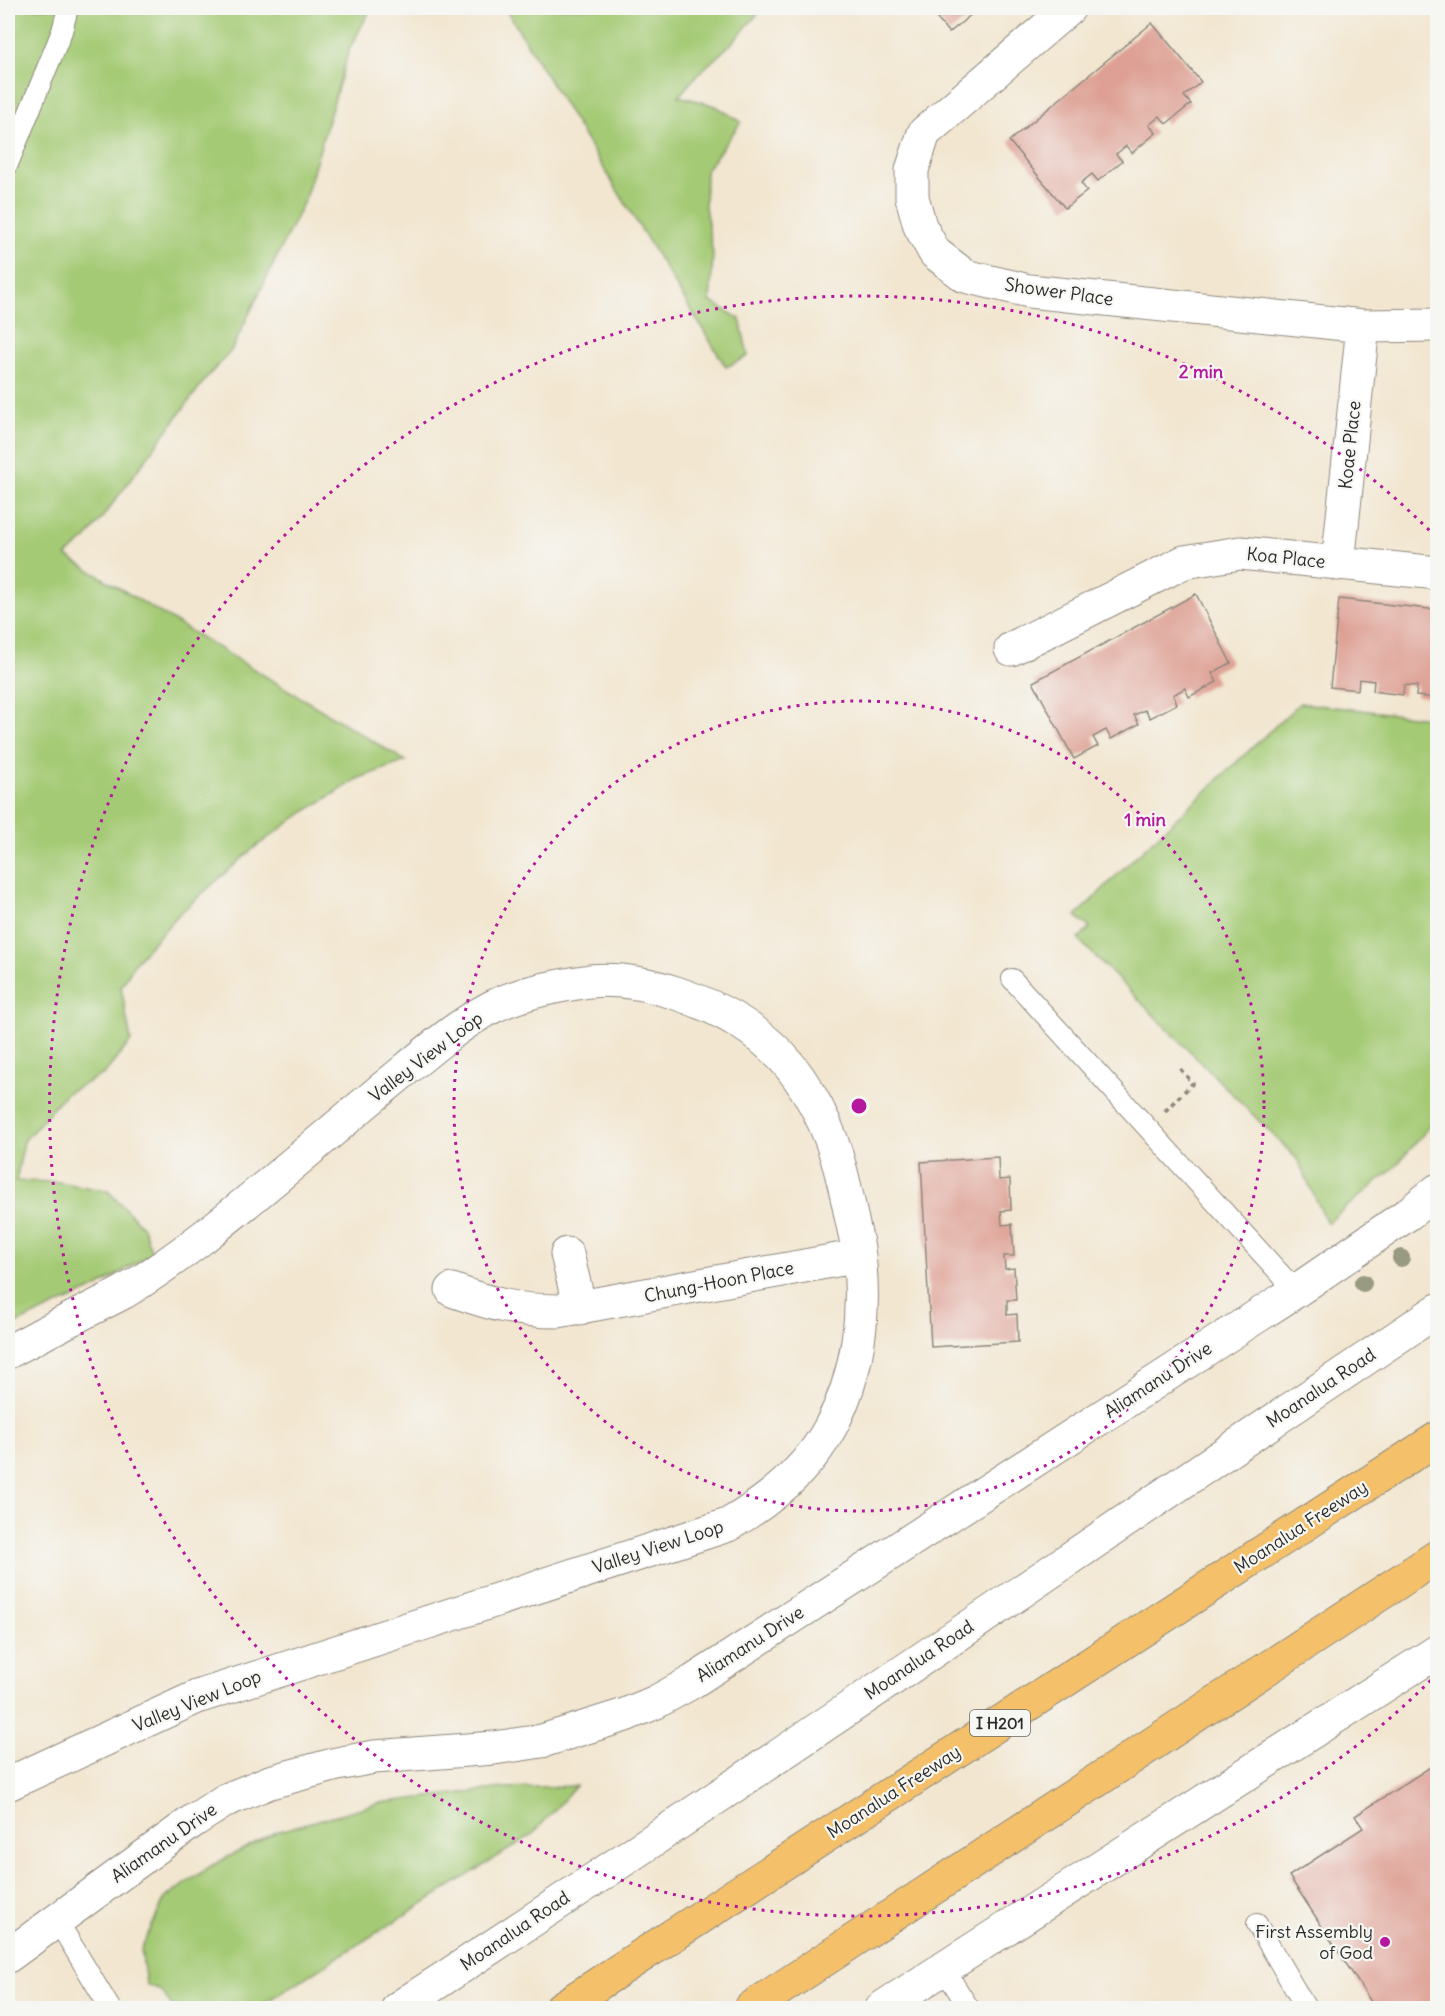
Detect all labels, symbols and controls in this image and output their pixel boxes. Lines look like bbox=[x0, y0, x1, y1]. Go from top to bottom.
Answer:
street label: Shower Place bbox=[1003, 272, 1115, 311]
text: 2 min bbox=[1179, 360, 1224, 383]
street label: Koae Place bbox=[1333, 400, 1366, 490]
street label: Koa Place bbox=[1245, 542, 1327, 573]
text: 1 min bbox=[1124, 808, 1166, 831]
street label: Valley View Loop bbox=[364, 1006, 487, 1107]
centre of rings bbox=[849, 1096, 869, 1116]
street label: Chung-Hoon Place bbox=[642, 1256, 796, 1307]
street label: Aliamanu Drive bbox=[1100, 1336, 1216, 1423]
street label: Moanalua Road bbox=[1262, 1342, 1380, 1433]
street label: Moanalua Freeway bbox=[1230, 1475, 1372, 1578]
street label: Valley View Loop bbox=[589, 1514, 726, 1579]
street label: Aliamanu Drive bbox=[692, 1600, 808, 1687]
street label: Moanalua Road bbox=[860, 1614, 978, 1705]
street label: Valley View Loop bbox=[129, 1664, 264, 1737]
road number: I H201 bbox=[970, 1710, 1030, 1736]
street label: Moanalua Freeway bbox=[823, 1740, 965, 1843]
street label: Aliamanu Drive bbox=[106, 1798, 221, 1887]
street label: Moanalua Road bbox=[456, 1885, 574, 1976]
place label: First Assembly of God bbox=[1255, 1920, 1373, 1964]
marker: First Assembly of God bbox=[1378, 1935, 1392, 1949]

